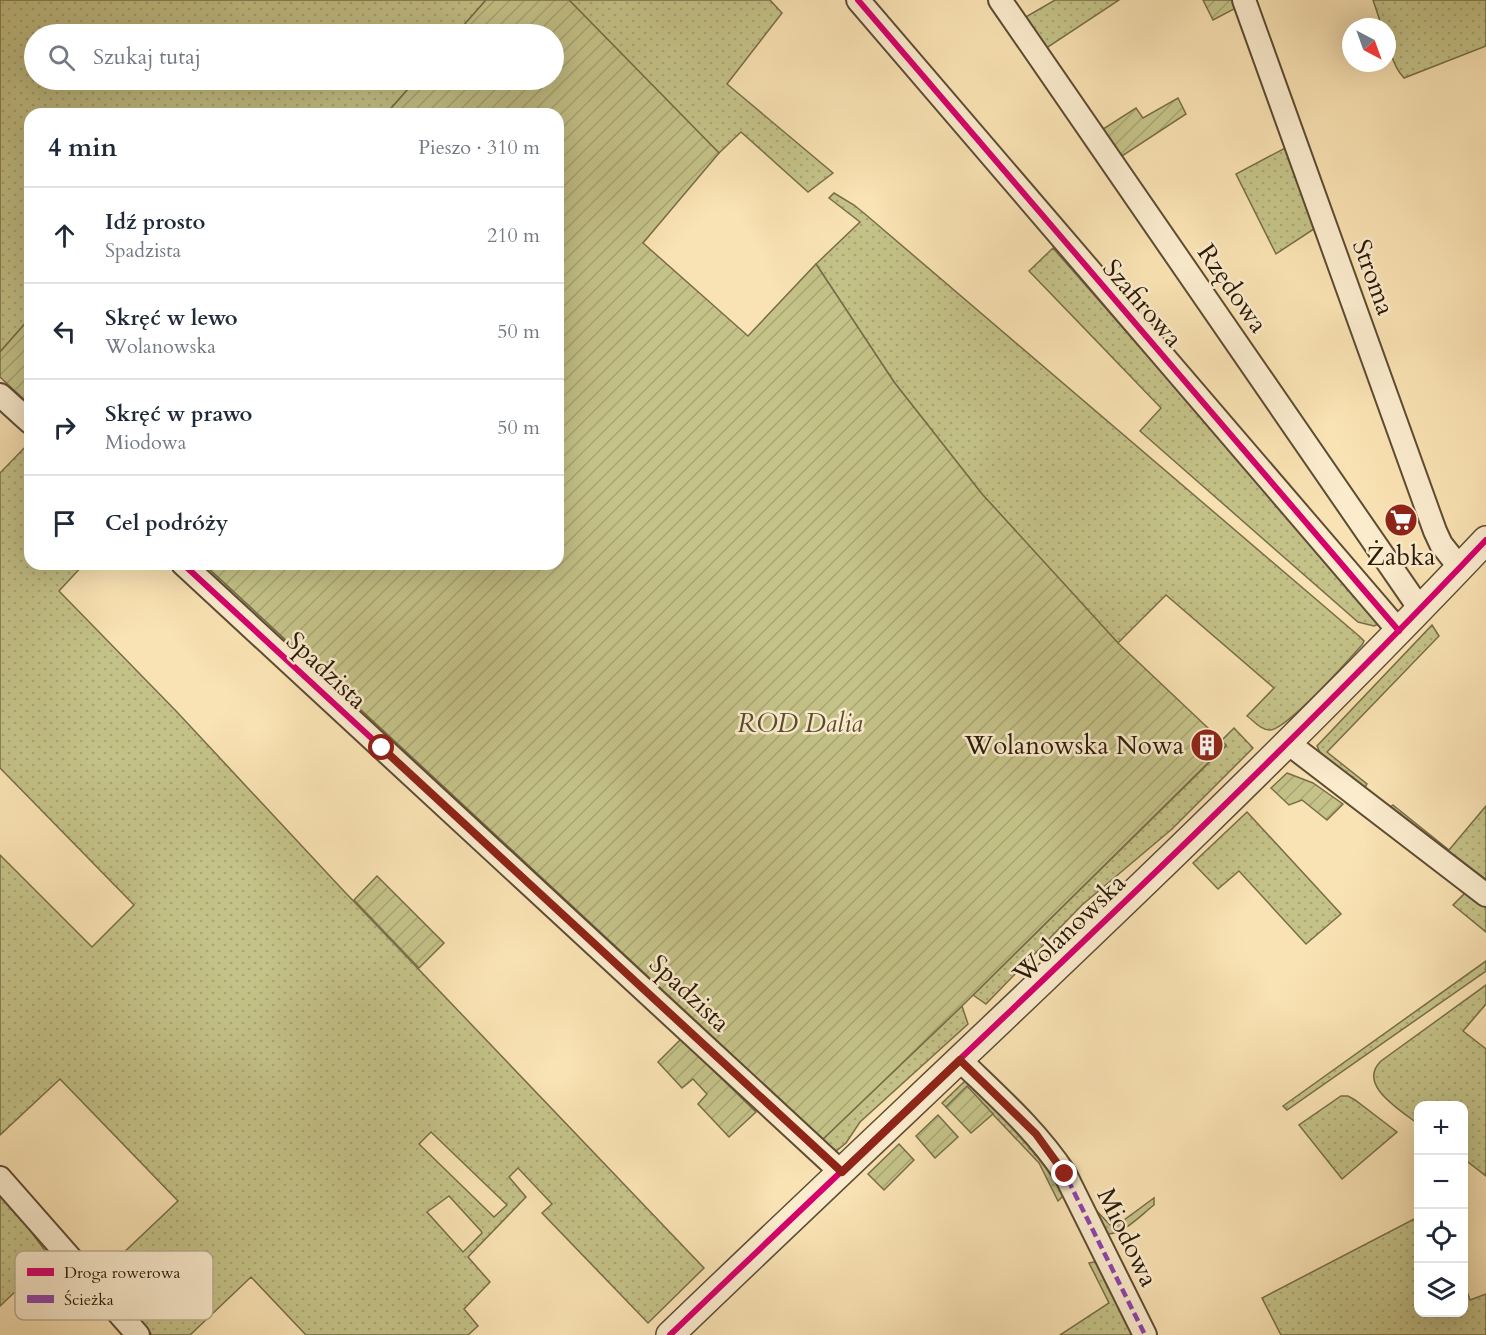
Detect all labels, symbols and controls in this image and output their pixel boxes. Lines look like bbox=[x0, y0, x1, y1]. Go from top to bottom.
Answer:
north arrow bbox=[1342, 18, 1396, 72]
search box bbox=[24, 24, 564, 90]
icon: search bbox=[45, 41, 78, 74]
text: Szukaj tutaj bbox=[93, 42, 201, 72]
text: 4 min bbox=[48, 130, 117, 165]
text: Pieszo · 310 m bbox=[418, 134, 540, 161]
text: Idź prosto bbox=[105, 207, 205, 237]
icon: ahead bbox=[48, 219, 81, 252]
text: 210 m bbox=[487, 222, 540, 249]
street label: Stroma bbox=[1344, 235, 1403, 320]
text: Spadzista bbox=[105, 237, 181, 264]
street label: Rzędowa bbox=[1189, 237, 1276, 340]
street label: Szafirowa bbox=[1095, 252, 1191, 355]
text: Skręć w lewo bbox=[105, 303, 238, 333]
icon: left bbox=[48, 315, 81, 348]
text: 50 m bbox=[497, 318, 540, 345]
text: Wolanowska bbox=[105, 333, 216, 360]
text: Skręć w prawo bbox=[105, 399, 252, 429]
icon: right bbox=[48, 411, 81, 444]
text: 50 m bbox=[497, 414, 540, 441]
text: Miodowa bbox=[105, 429, 186, 456]
supermarket icon: Żabka bbox=[1383, 502, 1419, 538]
icon: arrive bbox=[48, 507, 81, 540]
text: Cel podróży bbox=[105, 508, 228, 538]
place label: Żabka bbox=[1367, 539, 1435, 574]
street label: Spadzista bbox=[279, 624, 375, 717]
park label: ROD Dalia bbox=[737, 706, 863, 741]
building icon: Wolanowska Nowa bbox=[1189, 727, 1225, 763]
place label: Wolanowska Nowa bbox=[964, 728, 1184, 763]
route start bbox=[368, 734, 394, 760]
street label: Wolanowska bbox=[1005, 866, 1133, 992]
street label: Spadzista bbox=[642, 947, 738, 1040]
map controls bbox=[1414, 1101, 1468, 1317]
button: + bbox=[1414, 1101, 1468, 1155]
button: − bbox=[1414, 1155, 1468, 1209]
route end bbox=[1051, 1160, 1077, 1186]
street label: Miodowa bbox=[1089, 1182, 1166, 1292]
button: locate bbox=[1414, 1209, 1468, 1263]
legend bbox=[15, 1251, 213, 1320]
text: Droga rowerowa bbox=[64, 1262, 181, 1284]
button: layers bbox=[1414, 1263, 1468, 1317]
text: Ścieżka bbox=[64, 1289, 114, 1311]

